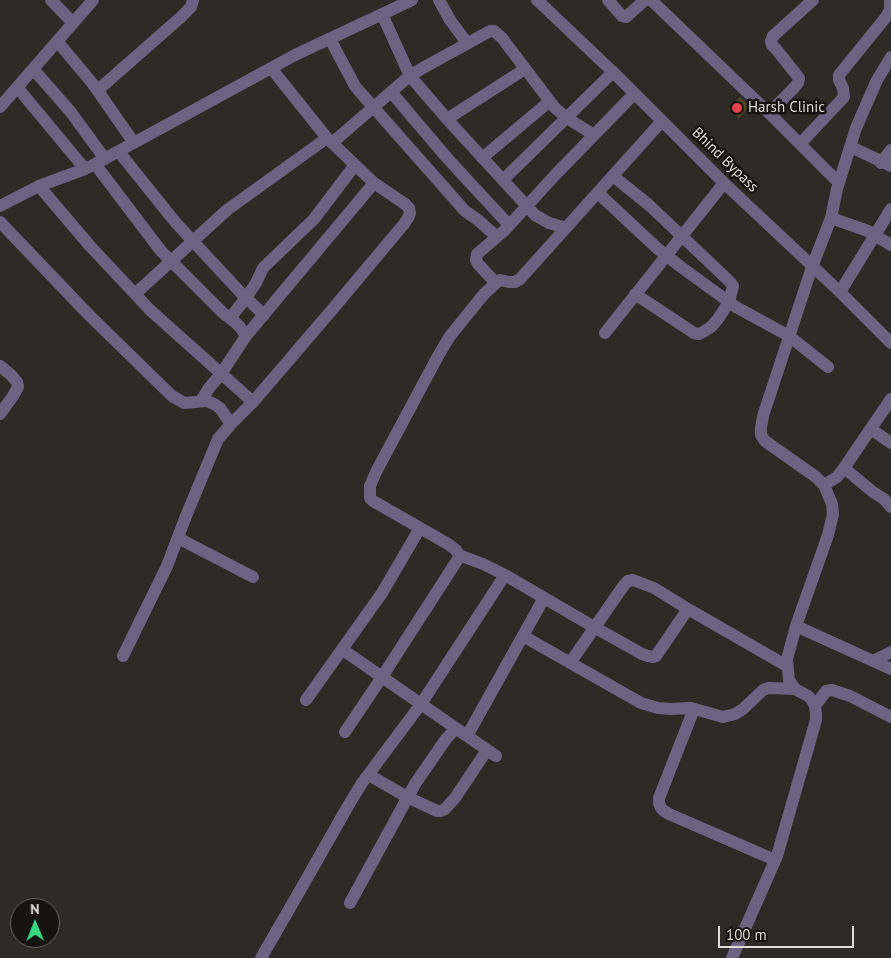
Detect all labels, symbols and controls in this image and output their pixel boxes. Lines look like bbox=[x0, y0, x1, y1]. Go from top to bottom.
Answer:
place label: Harsh Clinic bbox=[748, 99, 825, 117]
marker: Harsh Clinic bbox=[730, 101, 744, 115]
street label: Bhind Bypass bbox=[688, 124, 762, 196]
north arrow bbox=[10, 898, 60, 948]
text: N bbox=[30, 900, 40, 918]
scale bar bbox=[721, 916, 857, 948]
text: 100 m bbox=[726, 925, 767, 944]

